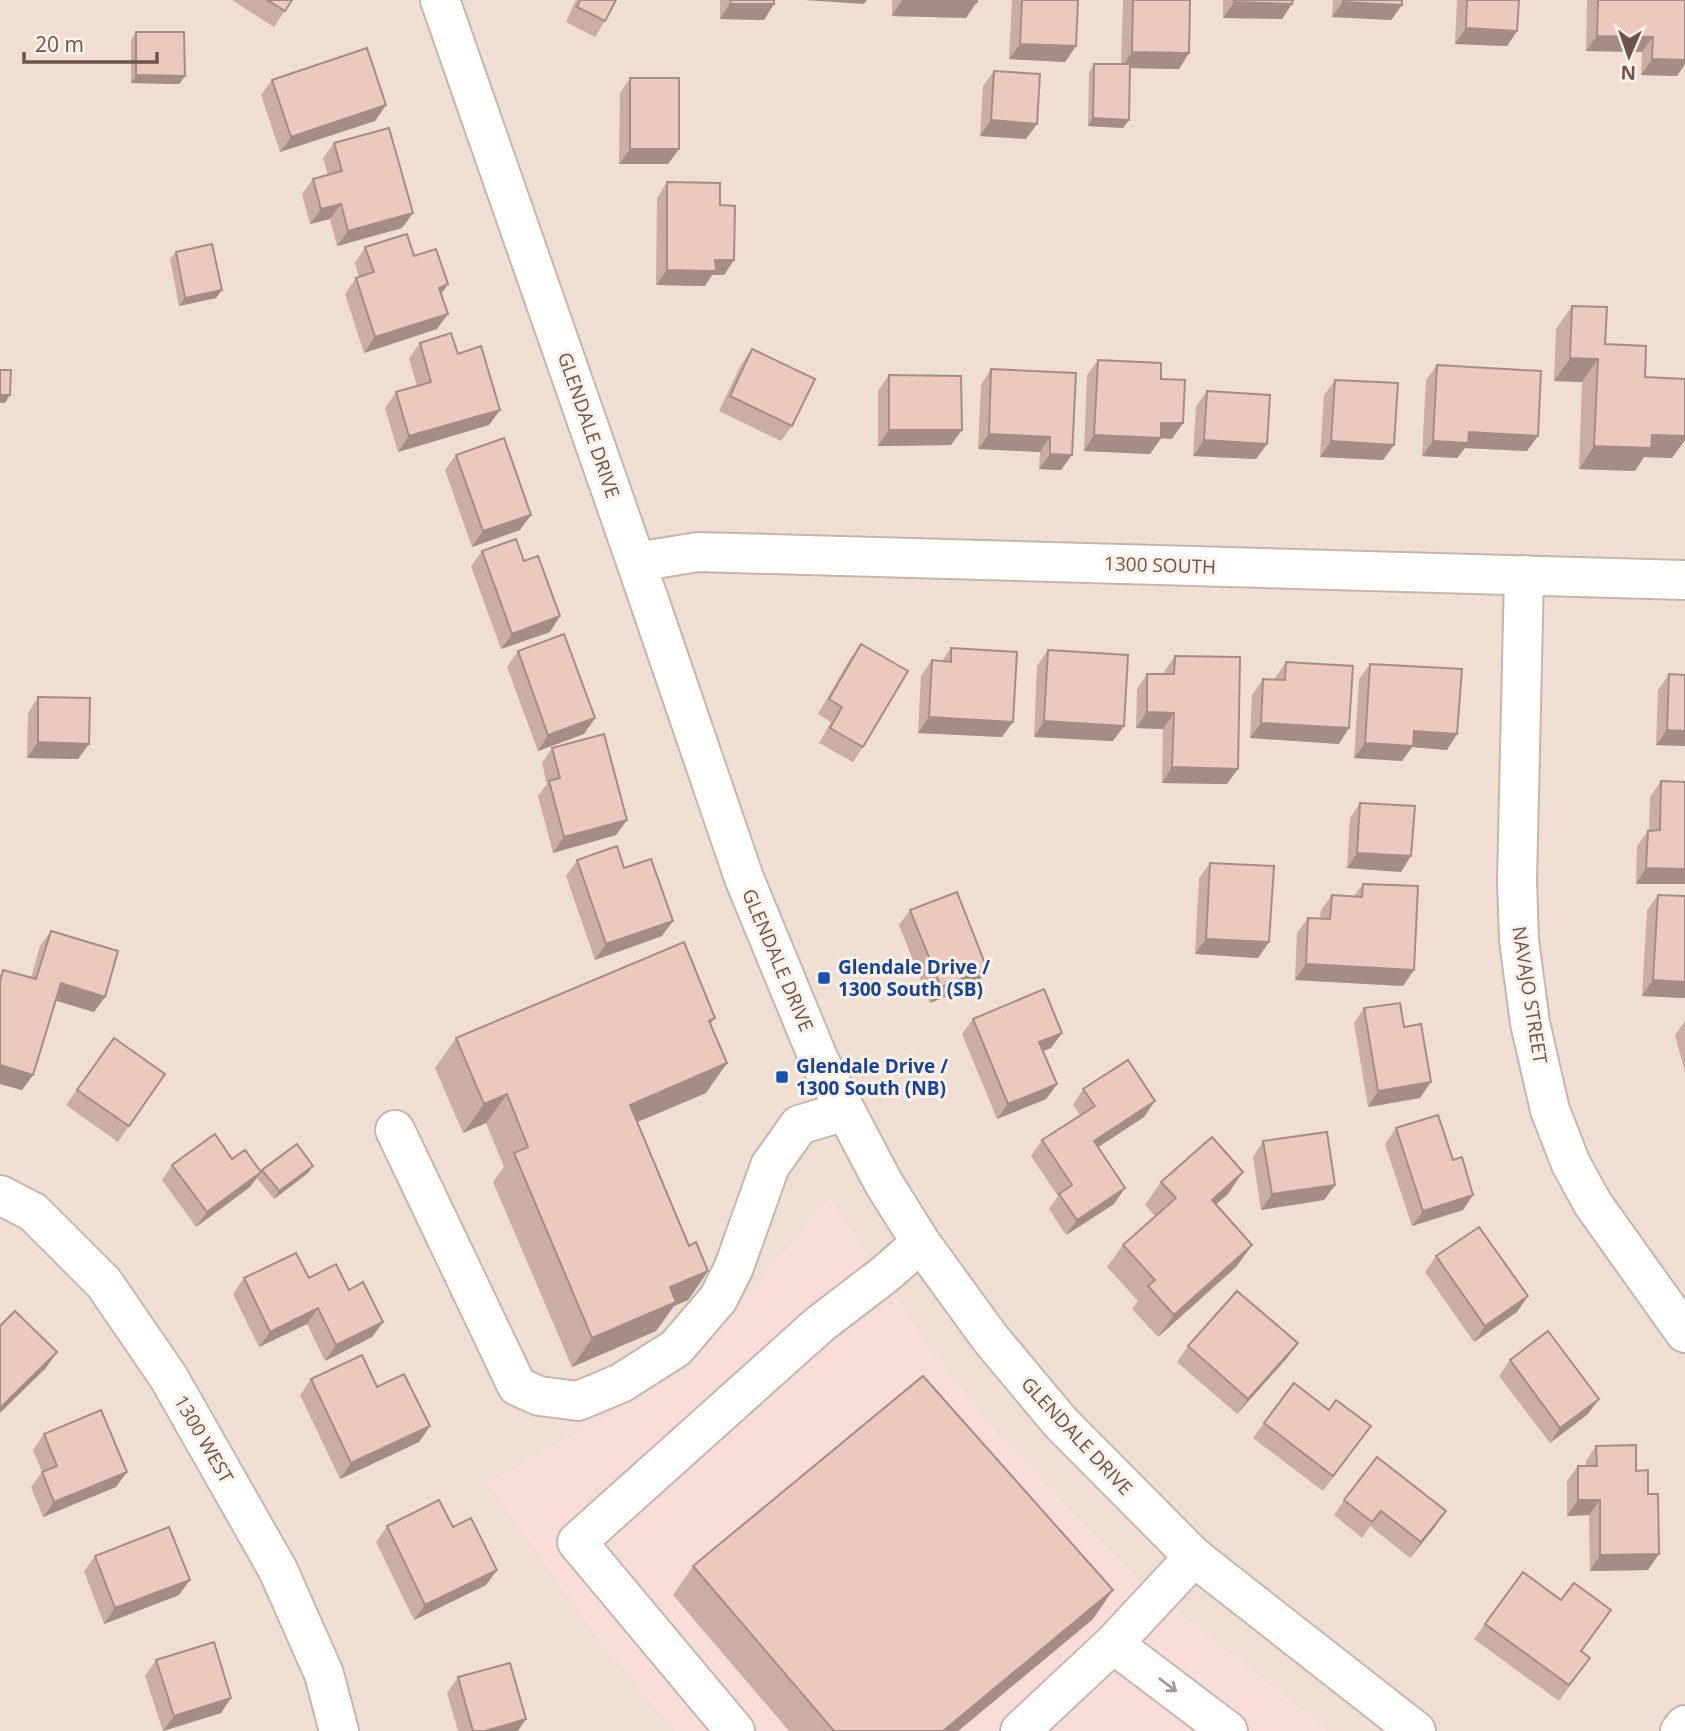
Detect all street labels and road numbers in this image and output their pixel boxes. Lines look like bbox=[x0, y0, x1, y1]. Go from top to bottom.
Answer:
street label: GLENDALE DRIVE bbox=[552, 349, 626, 501]
street label: 1300 SOUTH bbox=[1104, 550, 1216, 580]
street label: GLENDALE DRIVE bbox=[736, 885, 820, 1035]
street label: NAVAJO STREET bbox=[1506, 924, 1554, 1066]
street label: GLENDALE DRIVE bbox=[1015, 1371, 1139, 1501]
street label: 1300 WEST bbox=[168, 1390, 240, 1488]

